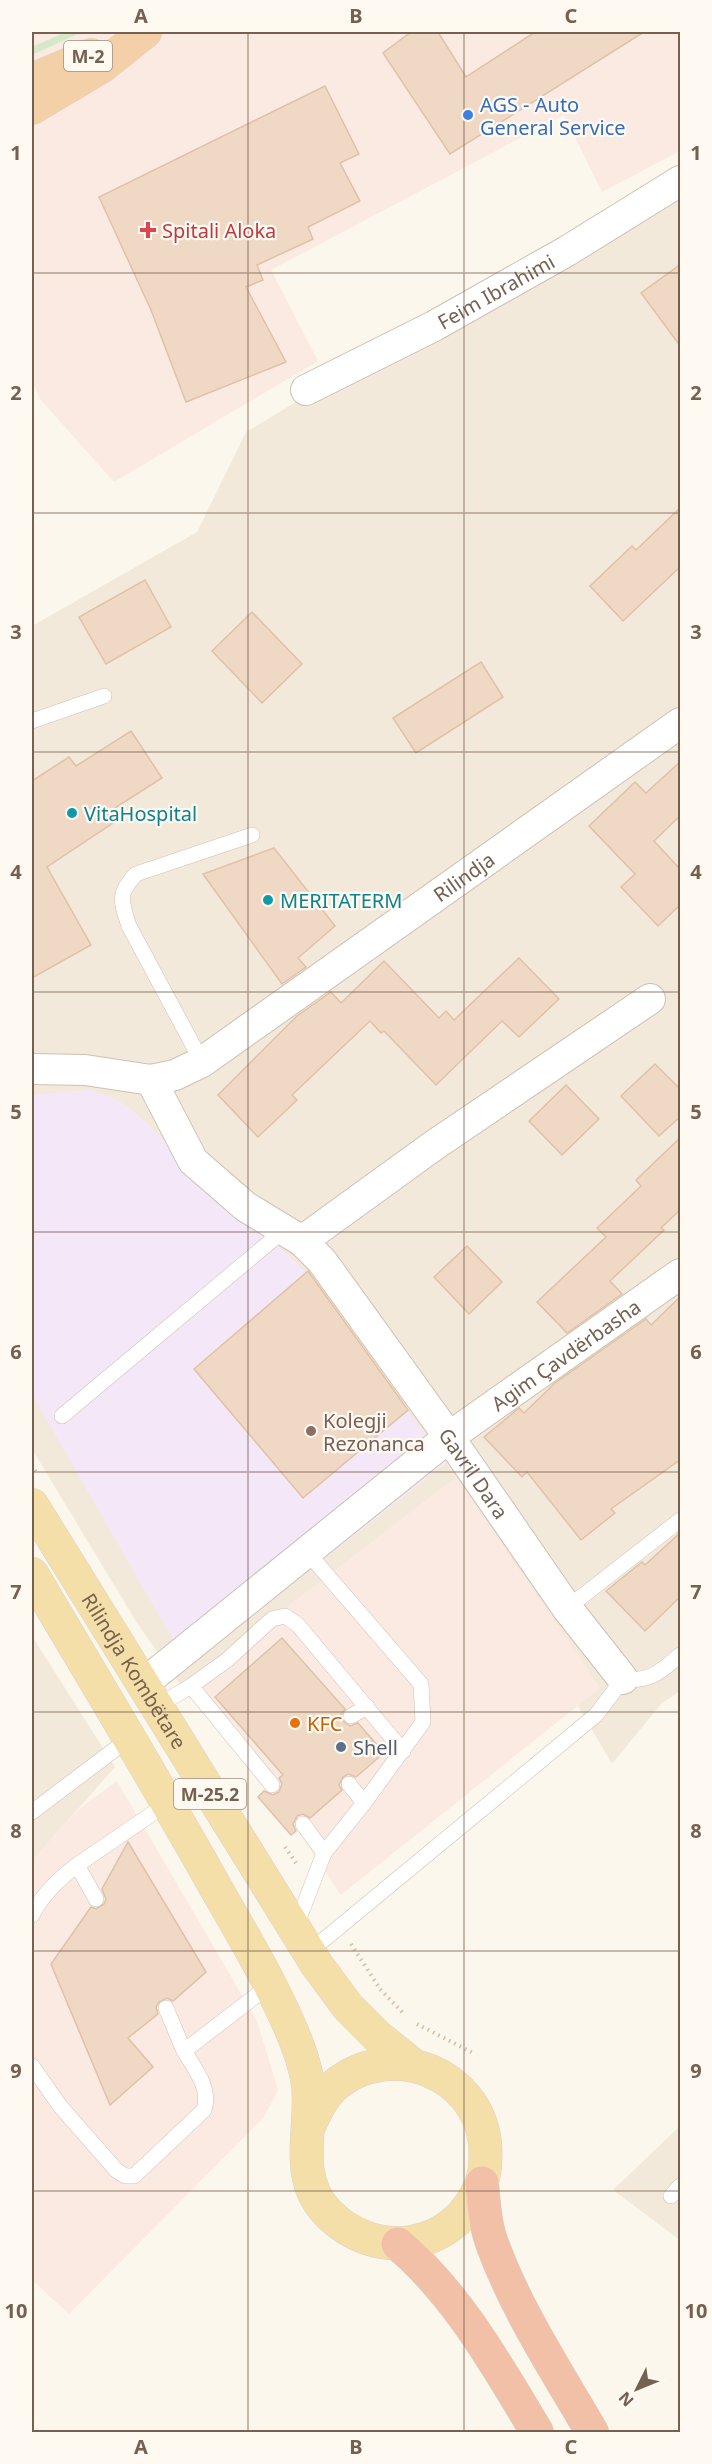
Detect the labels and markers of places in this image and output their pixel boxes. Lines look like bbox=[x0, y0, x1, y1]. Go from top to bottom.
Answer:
place label: AGS - Auto General Service bbox=[480, 91, 626, 141]
marker: AGS - Auto General Service bbox=[461, 108, 475, 122]
place label: Spitali Aloka bbox=[162, 217, 276, 244]
marker: Spitali Aloka bbox=[139, 221, 157, 239]
place label: VitaHospital bbox=[84, 800, 197, 827]
marker: VitaHospital bbox=[65, 806, 79, 820]
place label: MERITATERM bbox=[280, 887, 402, 914]
marker: MERITATERM bbox=[261, 893, 275, 907]
place label: Kolegji Rezonanca bbox=[323, 1407, 425, 1457]
marker: Kolegji Rezonanca bbox=[304, 1424, 318, 1438]
place label: KFC bbox=[307, 1710, 343, 1737]
marker: KFC bbox=[288, 1716, 302, 1730]
place label: Shell bbox=[353, 1734, 398, 1761]
marker: Shell bbox=[334, 1740, 348, 1754]

